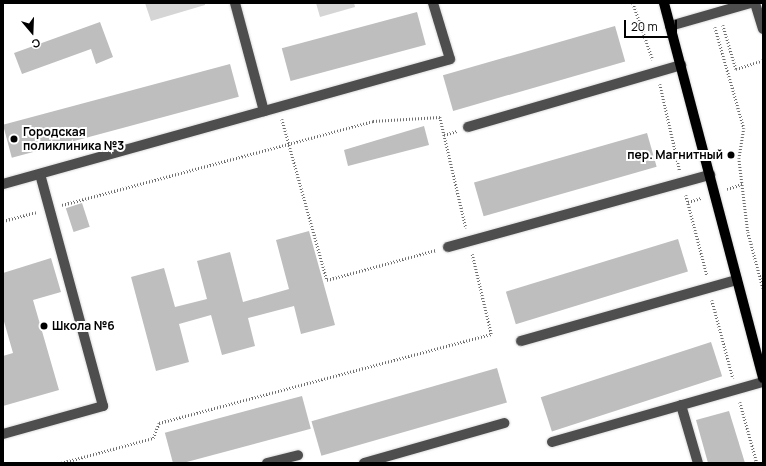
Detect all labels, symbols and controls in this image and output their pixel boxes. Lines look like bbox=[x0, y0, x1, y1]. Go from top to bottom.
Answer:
north arrow bbox=[12, 12, 52, 52]
scale bar bbox=[626, 12, 679, 38]
text: 20 m bbox=[631, 18, 658, 35]
text: С bbox=[30, 35, 42, 52]
place label: Городская поликлиника №3 bbox=[23, 125, 124, 153]
marker: Городская поликлиника №3 bbox=[8, 133, 20, 145]
place label: пер. Магнитный bbox=[627, 148, 723, 162]
marker: пер. Магнитный bbox=[726, 150, 736, 160]
place label: Школа №6 bbox=[52, 319, 115, 333]
marker: Школа №6 bbox=[39, 321, 49, 331]

